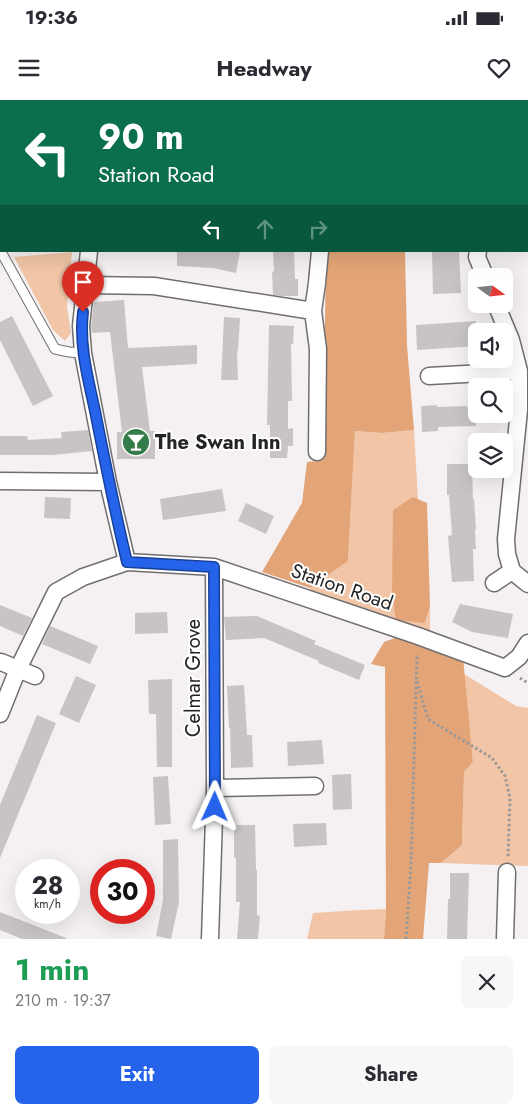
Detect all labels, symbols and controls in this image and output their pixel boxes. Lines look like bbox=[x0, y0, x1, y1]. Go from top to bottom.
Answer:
text: 19:36 bbox=[25, 4, 78, 31]
text: Headway bbox=[216, 52, 312, 84]
icon: menu bbox=[15, 54, 43, 82]
icon: heart bbox=[485, 54, 513, 82]
text: 90 m bbox=[98, 112, 184, 162]
icon: left bbox=[15, 120, 80, 185]
text: Station Road bbox=[98, 158, 215, 190]
icon: left bbox=[198, 215, 226, 243]
icon: ahead bbox=[251, 215, 279, 243]
icon: right bbox=[304, 215, 332, 243]
pin bbox=[62, 261, 104, 312]
icon: arrive bbox=[69, 268, 97, 296]
north arrow bbox=[468, 268, 512, 312]
map controls bbox=[468, 268, 513, 478]
button: sound bbox=[468, 323, 513, 368]
button: search bbox=[468, 378, 513, 423]
bar icon: The Swan Inn bbox=[121, 427, 151, 457]
place label: The Swan Inn bbox=[155, 428, 280, 457]
button: layers bbox=[468, 433, 513, 478]
street label: Station Road bbox=[287, 556, 397, 618]
street label: Celmar Grove bbox=[179, 619, 208, 737]
position arrow bbox=[188, 780, 240, 832]
speed limit sign: 30 bbox=[90, 859, 155, 924]
text: 28 bbox=[31, 867, 64, 903]
text: km/h bbox=[34, 895, 61, 913]
text: 1 min bbox=[15, 948, 89, 991]
button: close bbox=[461, 956, 513, 1008]
text: 210 m · 19:37 bbox=[15, 989, 111, 1012]
button: Exit bbox=[15, 1046, 259, 1104]
button: Share bbox=[269, 1046, 513, 1104]

